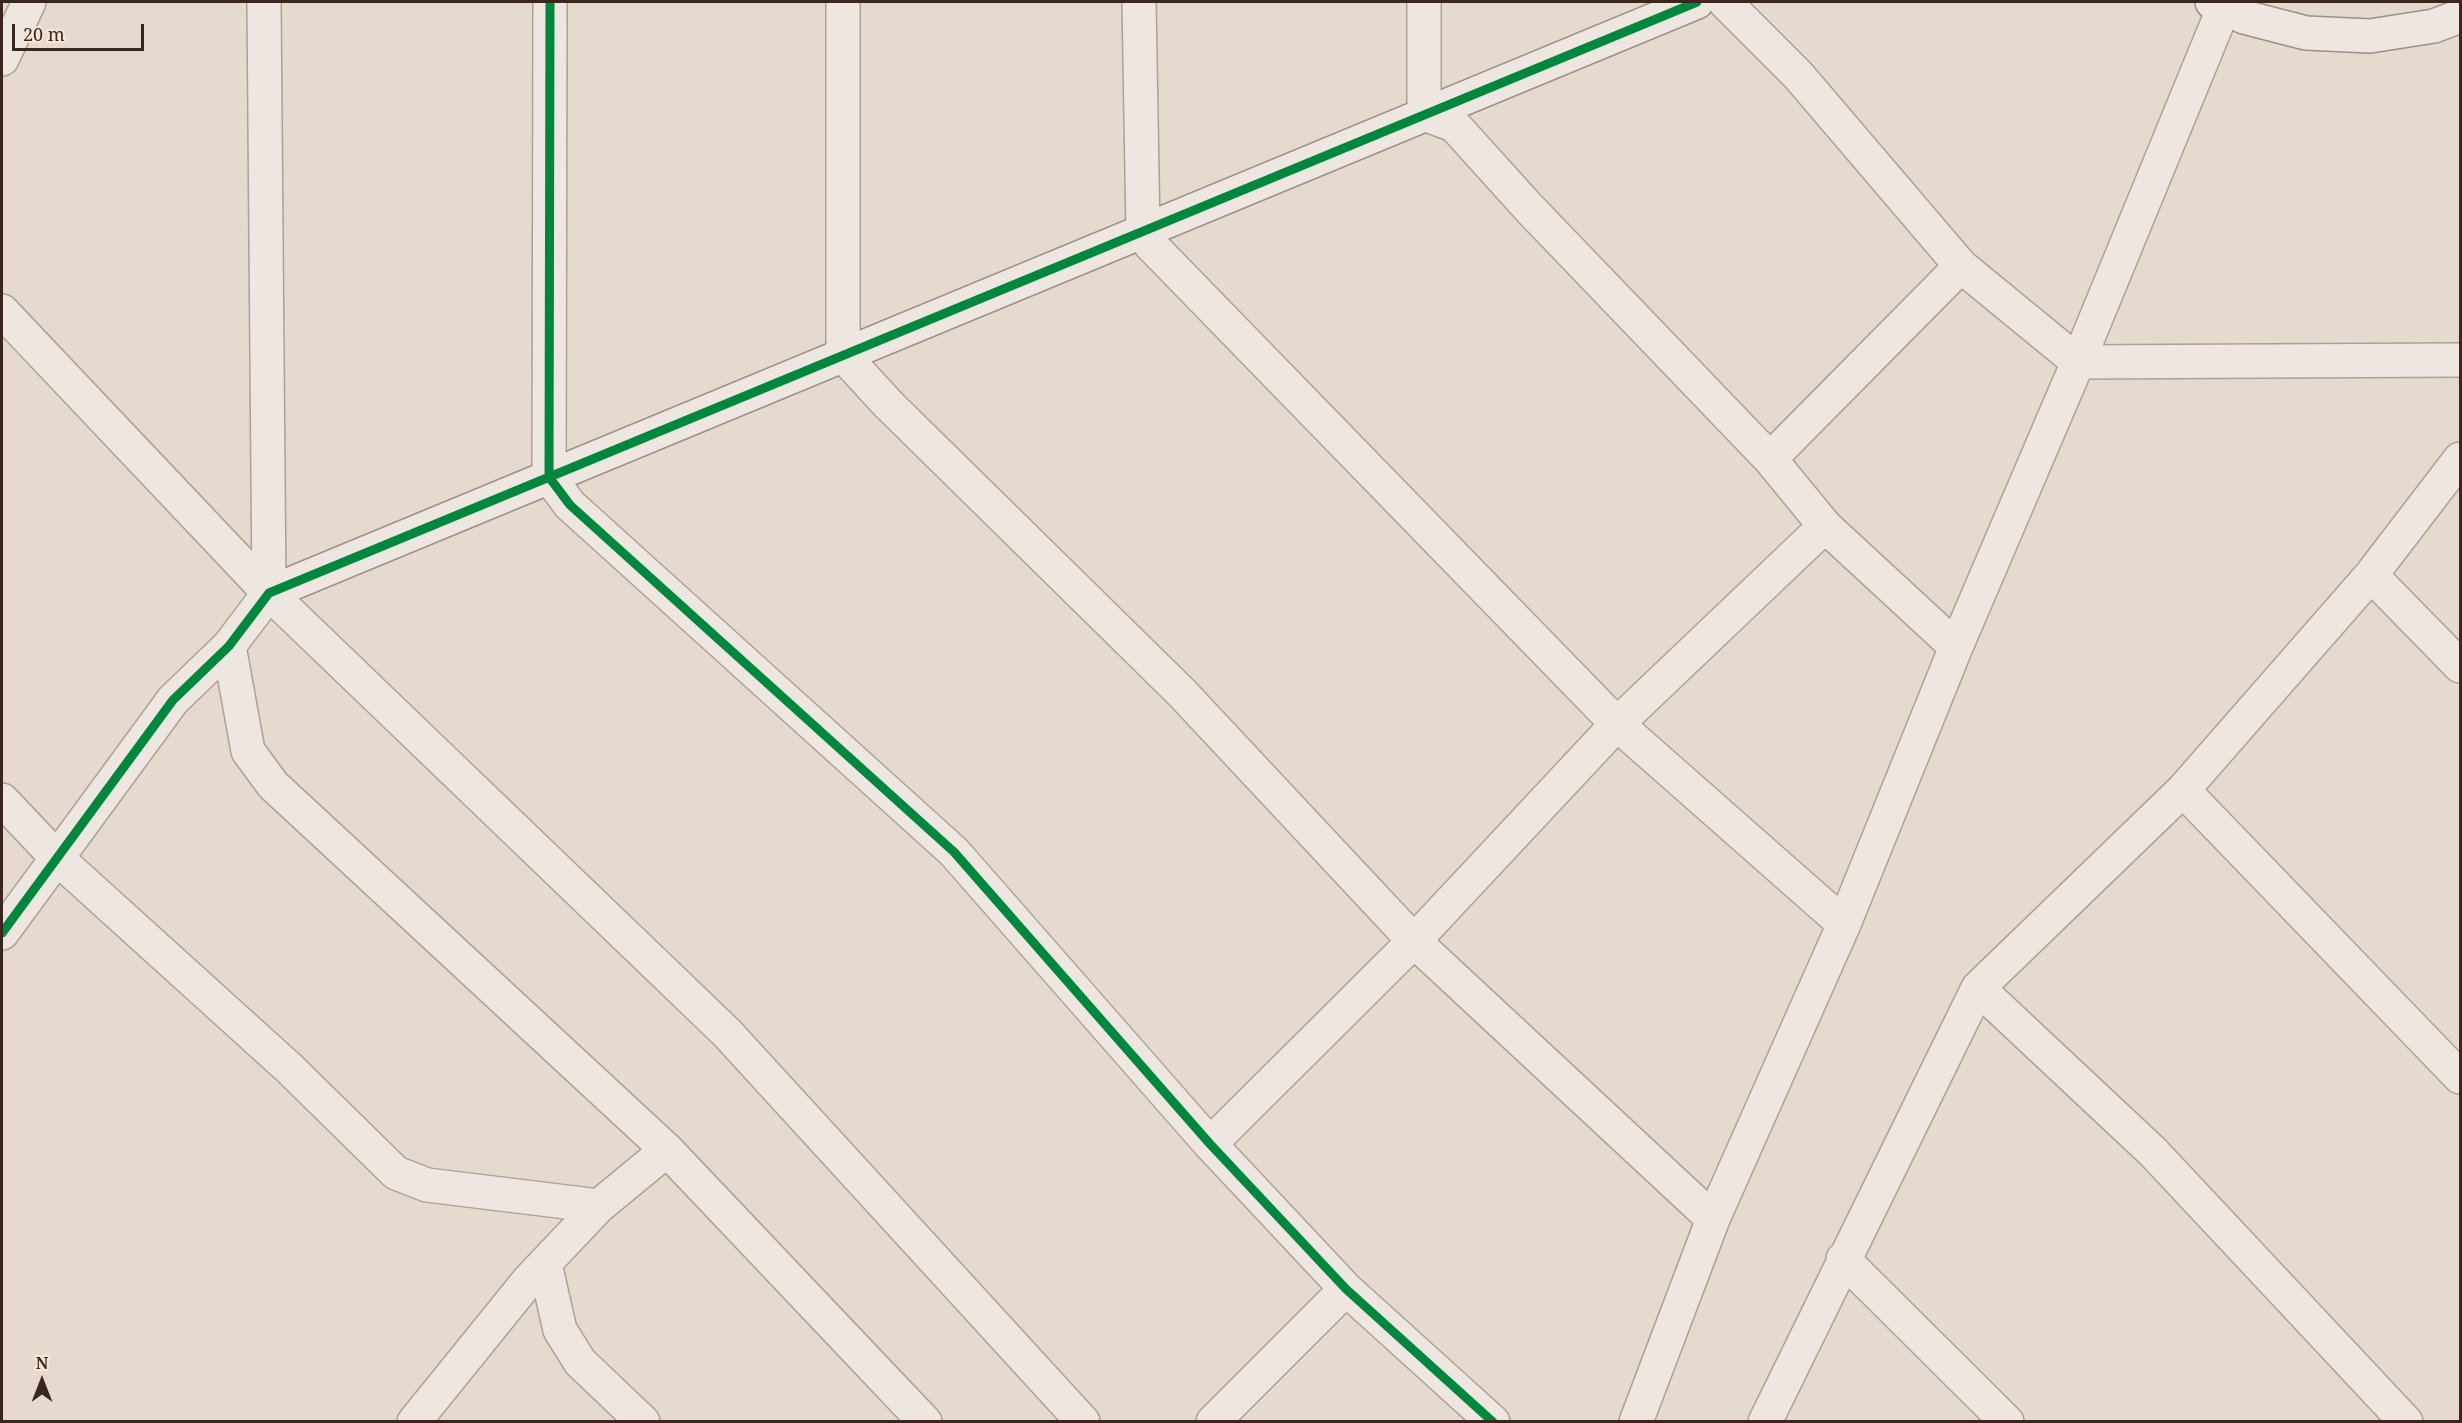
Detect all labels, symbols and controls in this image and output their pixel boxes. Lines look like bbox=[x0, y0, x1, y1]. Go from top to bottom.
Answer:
scale bar bbox=[15, 12, 147, 50]
text: 20 m bbox=[23, 22, 65, 46]
north arrow bbox=[12, 1351, 72, 1411]
text: N bbox=[36, 1352, 48, 1374]

